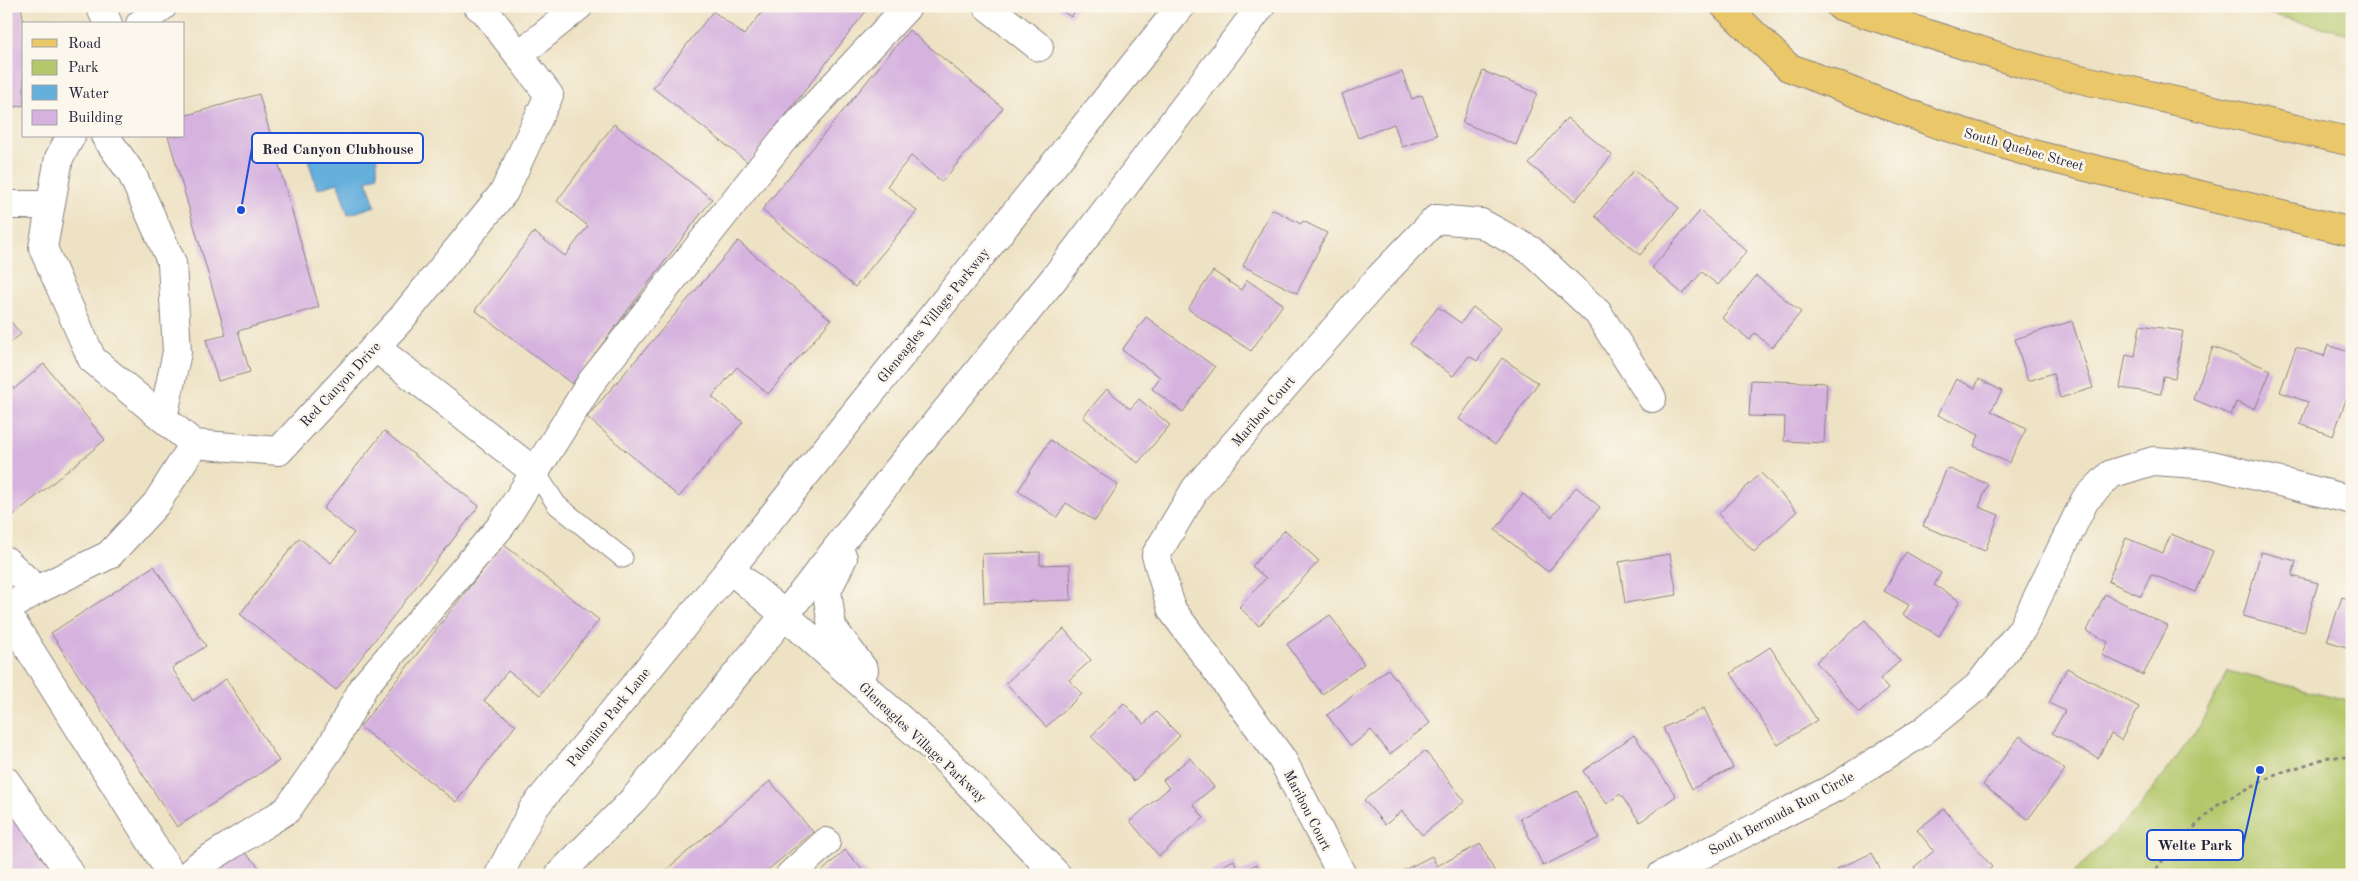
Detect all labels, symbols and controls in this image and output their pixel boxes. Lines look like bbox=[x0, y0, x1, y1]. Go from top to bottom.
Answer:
legend bbox=[22, 22, 185, 138]
text: Road bbox=[68, 37, 102, 52]
text: Park bbox=[68, 61, 99, 76]
text: Water bbox=[68, 87, 109, 102]
text: Building bbox=[68, 111, 123, 126]
street label: South Quebec Street bbox=[1962, 126, 2085, 174]
callout: Red Canyon Clubhouse bbox=[252, 133, 423, 163]
text: Red Canyon Clubhouse bbox=[262, 143, 414, 158]
street label: Gleneagles Village Parkway bbox=[875, 245, 993, 386]
street label: Red Canyon Drive bbox=[298, 340, 383, 430]
street label: Maribou Court bbox=[1230, 374, 1298, 450]
street label: Palomino Park Lane bbox=[565, 665, 653, 770]
street label: Gleneagles Village Parkway bbox=[856, 680, 989, 806]
street label: Maribou Court bbox=[1281, 768, 1333, 853]
street label: South Bermuda Run Circle bbox=[1707, 770, 1856, 858]
callout: Welte Park bbox=[2147, 830, 2243, 860]
text: Welte Park bbox=[2157, 839, 2233, 854]

